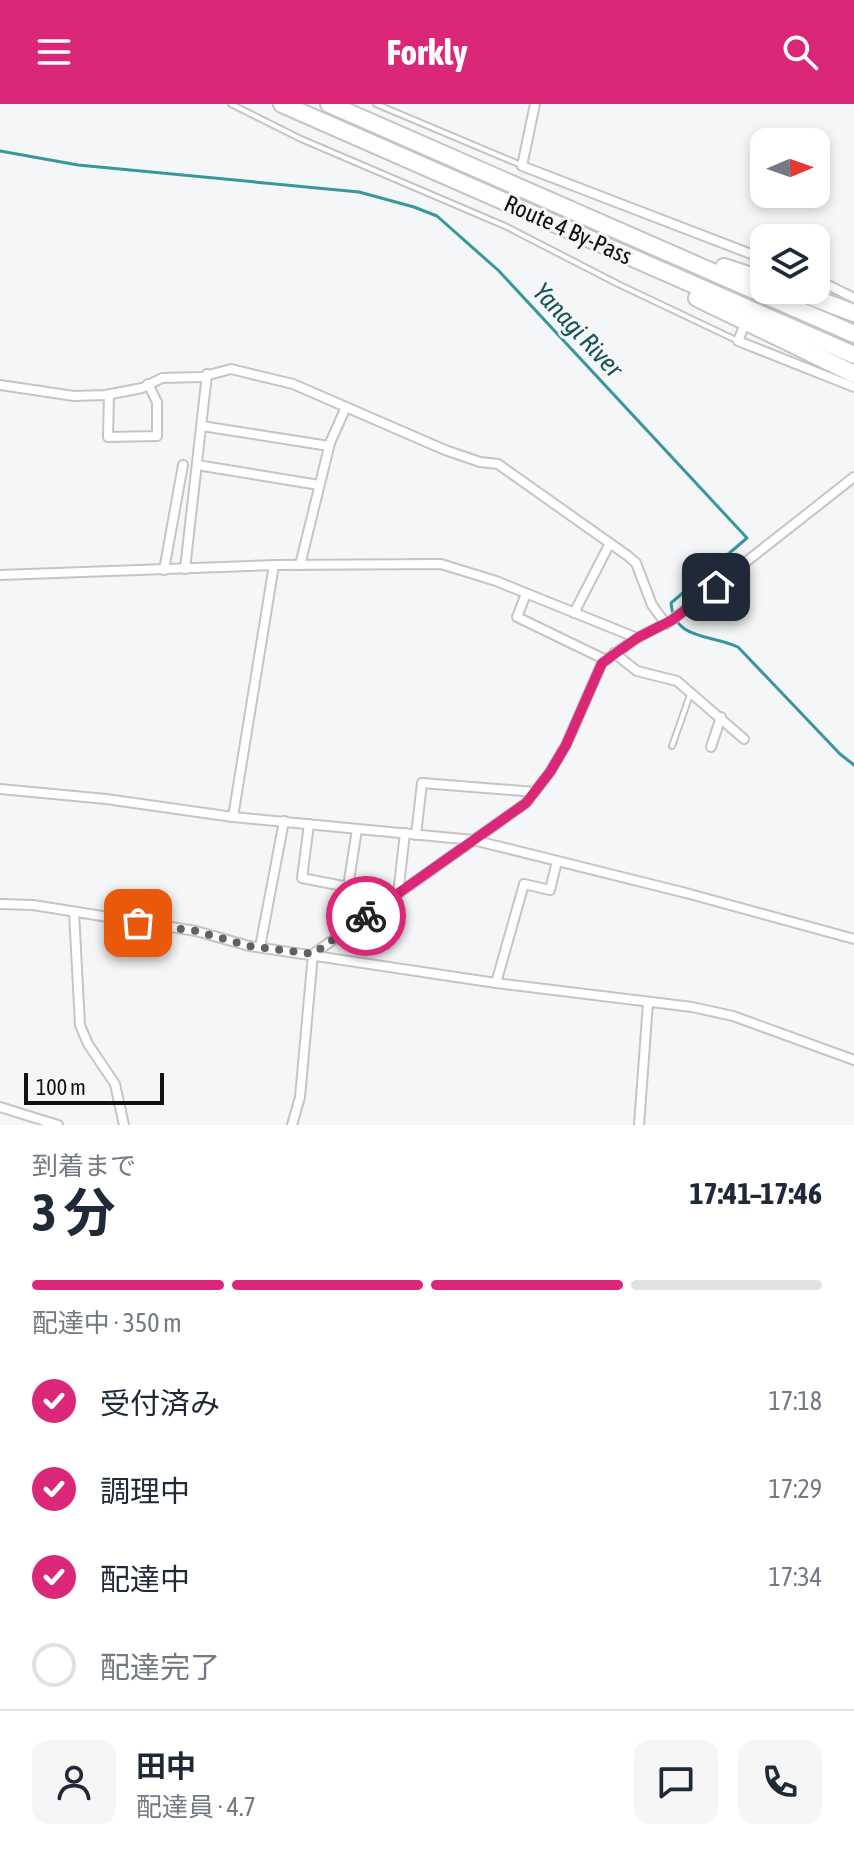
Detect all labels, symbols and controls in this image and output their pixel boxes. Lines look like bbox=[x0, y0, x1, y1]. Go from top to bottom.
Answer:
icon: menu bbox=[32, 30, 76, 74]
icon: search bbox=[778, 30, 822, 74]
text: Forkly bbox=[386, 31, 468, 73]
north arrow bbox=[750, 128, 830, 208]
map controls bbox=[750, 128, 830, 304]
street label: Route 4 By-Pass bbox=[500, 189, 636, 270]
button: layers bbox=[750, 224, 830, 304]
water label: Yanagi River bbox=[527, 277, 630, 384]
pin bbox=[682, 553, 750, 621]
icon: home bbox=[694, 565, 738, 609]
courier bbox=[326, 876, 406, 956]
pin bbox=[104, 889, 172, 957]
icon: bike bbox=[344, 894, 388, 938]
icon: bag bbox=[116, 901, 160, 945]
scale bar bbox=[24, 1069, 164, 1105]
text: 100 m bbox=[36, 1074, 86, 1100]
text: 到着まで bbox=[32, 1151, 136, 1181]
text: 17:41–17:46 bbox=[690, 1176, 822, 1210]
text: 3 分 bbox=[32, 1182, 116, 1242]
text: 配達中 · 350 m bbox=[32, 1308, 182, 1338]
icon: check bbox=[32, 1379, 76, 1423]
text: 受付済み bbox=[100, 1386, 220, 1420]
text: 17:18 bbox=[768, 1386, 822, 1416]
icon: check bbox=[32, 1467, 76, 1511]
text: 調理中 bbox=[100, 1474, 190, 1508]
text: 17:29 bbox=[768, 1474, 822, 1504]
icon: check bbox=[32, 1555, 76, 1599]
text: 配達中 bbox=[100, 1562, 190, 1596]
text: 17:34 bbox=[768, 1562, 822, 1592]
text: 配達完了 bbox=[100, 1650, 220, 1684]
button: person bbox=[32, 1740, 116, 1824]
button: chat bbox=[634, 1740, 718, 1824]
button: phone bbox=[738, 1740, 822, 1824]
text: 田中 bbox=[136, 1749, 196, 1783]
text: 配達員 · 4.7 bbox=[136, 1792, 256, 1822]

